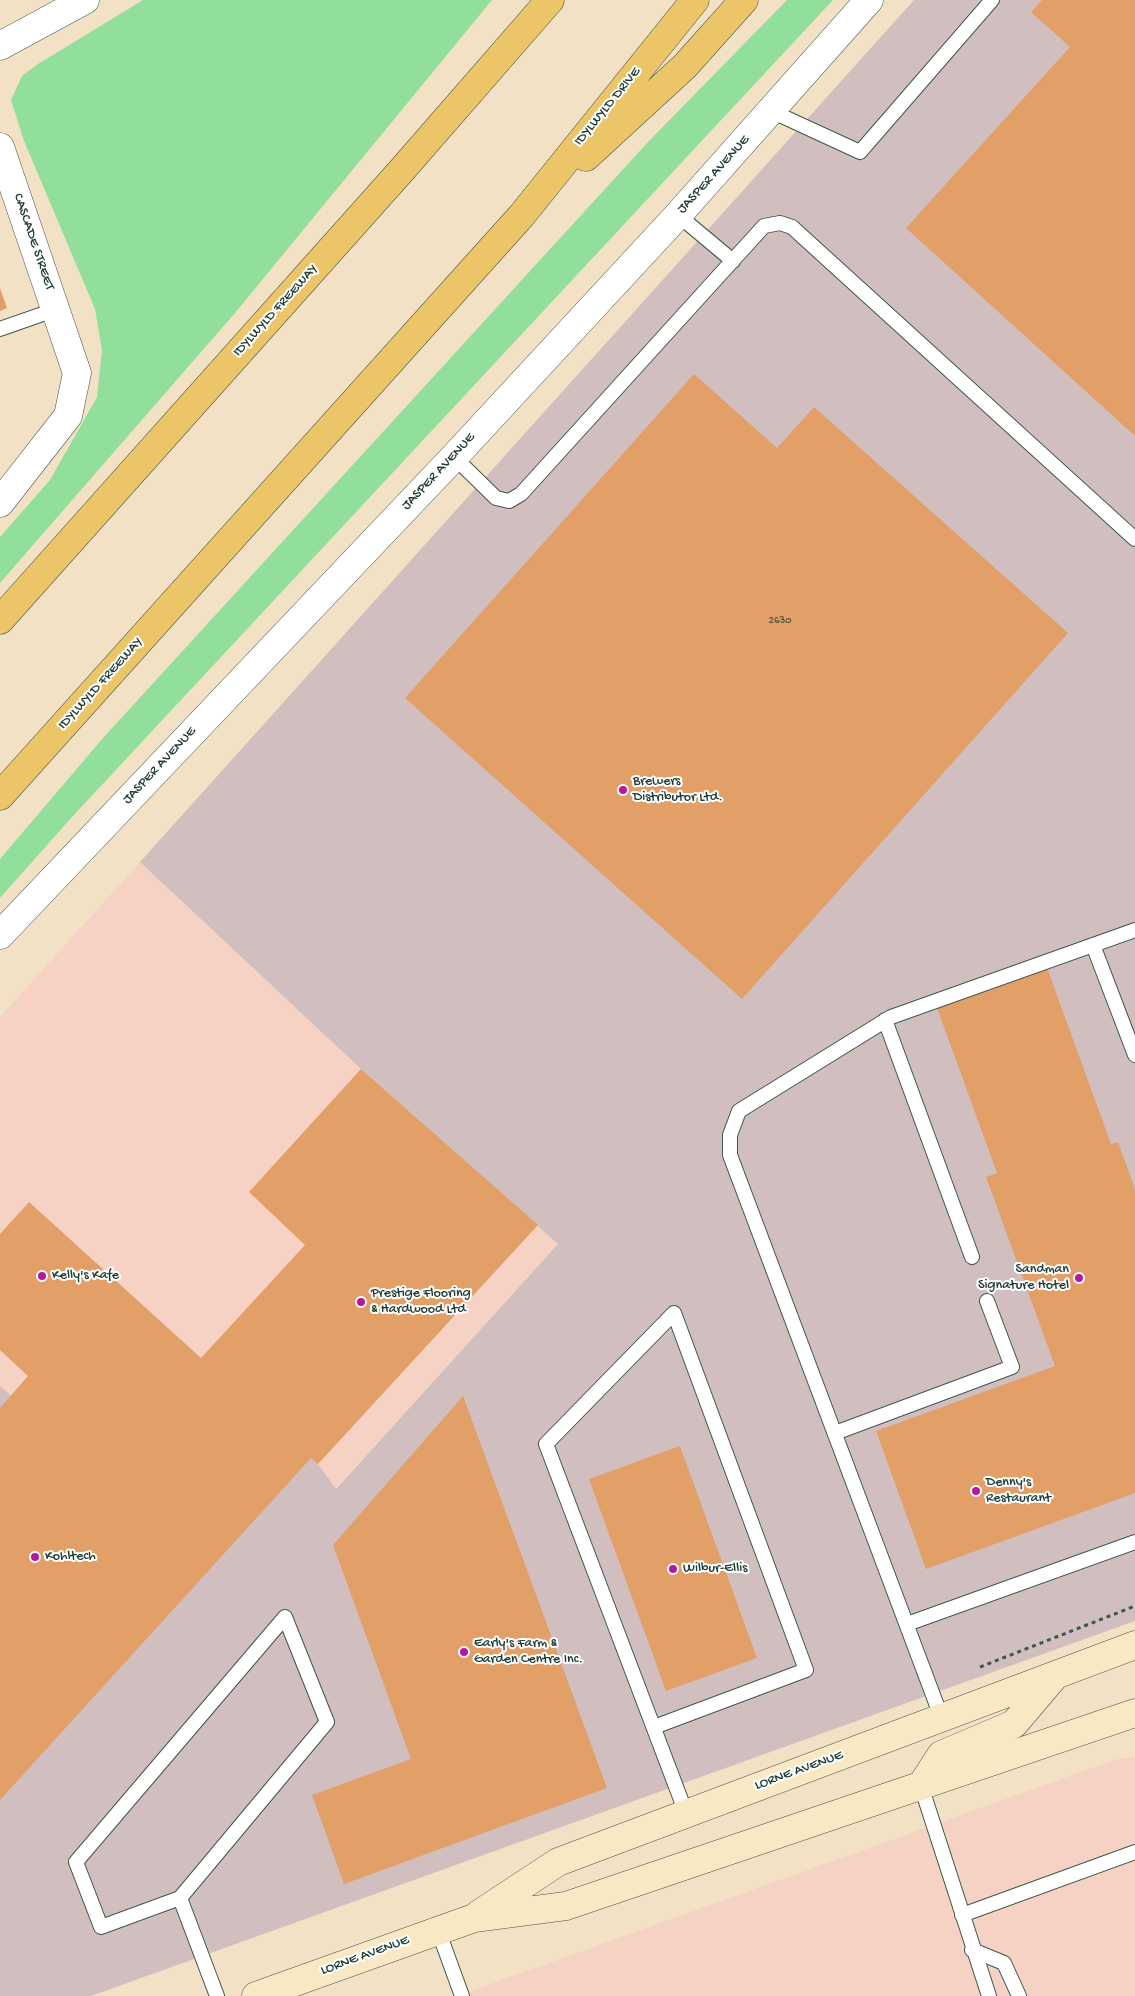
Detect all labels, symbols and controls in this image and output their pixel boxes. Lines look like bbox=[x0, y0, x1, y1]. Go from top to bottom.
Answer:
street label: IDYLWYLD DRIVE bbox=[571, 64, 645, 150]
street label: JASPER AVENUE bbox=[674, 132, 754, 218]
street label: CASCADE STREET bbox=[9, 191, 57, 293]
street label: IDYLWYLD FREEWAY bbox=[230, 261, 322, 361]
street label: JASPER AVENUE bbox=[399, 430, 479, 514]
house number: 2630 bbox=[769, 614, 791, 628]
street label: IDYLWYLD FREEWAY bbox=[55, 634, 147, 734]
street label: JASPER AVENUE bbox=[120, 724, 200, 808]
place label: Brewers Distributor Ltd. bbox=[633, 774, 723, 806]
marker: Brewers Distributor Ltd. bbox=[617, 784, 629, 796]
place label: Sandman Signature Hotel bbox=[978, 1262, 1069, 1294]
place label: Kelly's Kafe bbox=[52, 1268, 119, 1284]
marker: Kelly's Kafe bbox=[36, 1270, 48, 1282]
marker: Sandman Signature Hotel bbox=[1073, 1272, 1085, 1284]
place label: Prestige Flooring & Hardwood Ltd bbox=[371, 1286, 471, 1318]
marker: Prestige Flooring & Hardwood Ltd bbox=[355, 1296, 367, 1308]
place label: Denny's Restaurant bbox=[986, 1475, 1051, 1508]
marker: Denny's Restaurant bbox=[970, 1485, 982, 1497]
place label: Kohltech bbox=[45, 1549, 96, 1565]
marker: Kohltech bbox=[29, 1551, 41, 1563]
place label: Wilbur-Ellis bbox=[683, 1561, 747, 1577]
marker: Wilbur-Ellis bbox=[667, 1563, 679, 1575]
place label: Early's Farm & Garden Centre Inc. bbox=[474, 1636, 583, 1668]
marker: Early's Farm & Garden Centre Inc. bbox=[458, 1646, 470, 1658]
street label: LORNE AVENUE bbox=[753, 1747, 845, 1795]
street label: LORNE AVENUE bbox=[319, 1932, 411, 1980]

